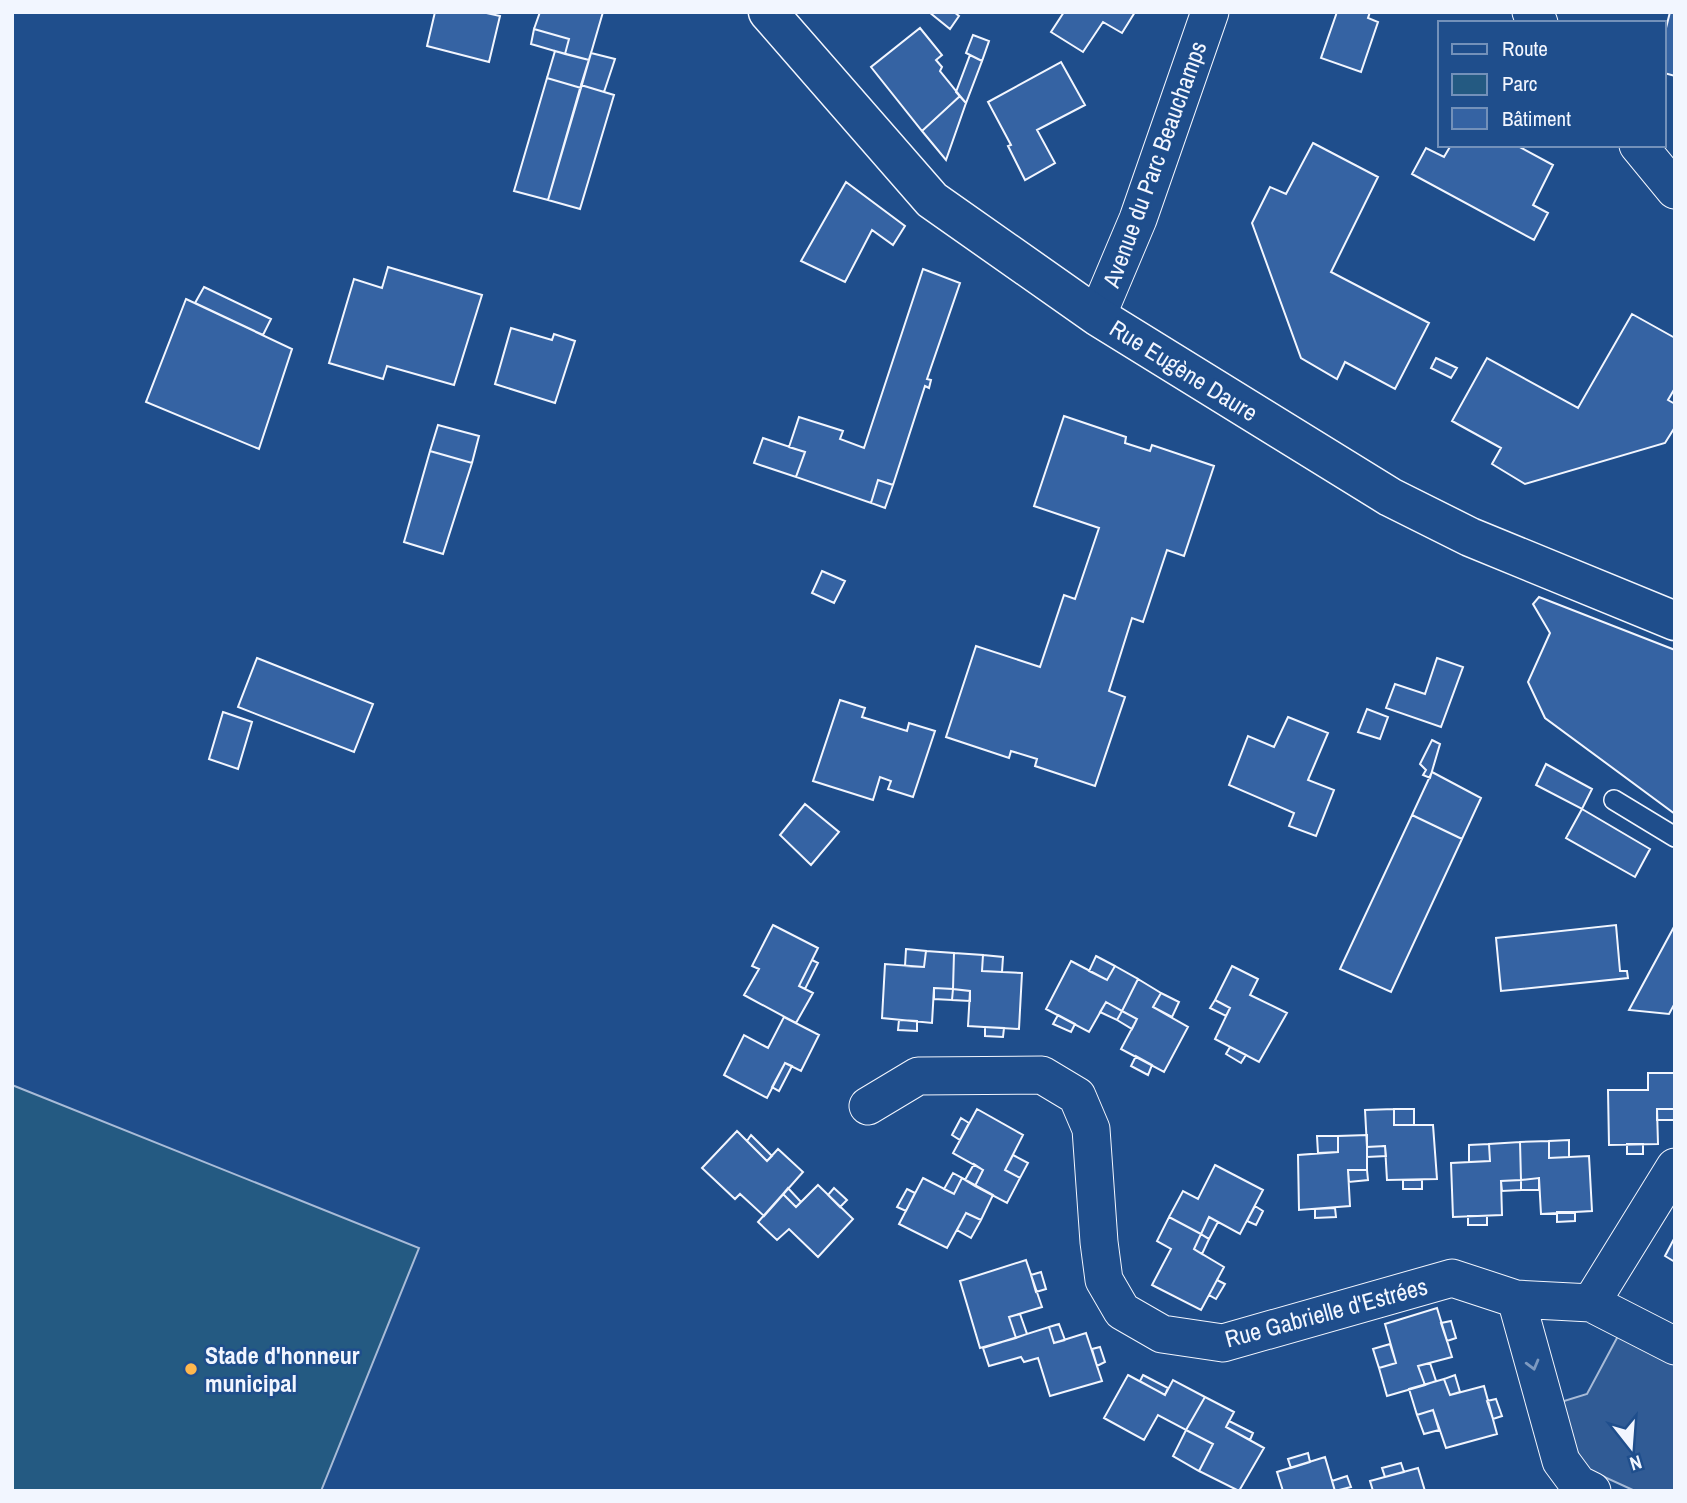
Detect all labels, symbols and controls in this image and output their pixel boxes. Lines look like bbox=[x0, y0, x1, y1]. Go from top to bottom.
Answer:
legend bbox=[1438, 21, 1666, 147]
text: Route bbox=[1502, 34, 1548, 63]
street label: Avenue du Parc Beauchamps bbox=[1094, 36, 1214, 293]
text: Parc bbox=[1502, 69, 1537, 98]
text: Bâtiment bbox=[1502, 104, 1571, 133]
street label: Rue Eugène Daure bbox=[1104, 312, 1264, 428]
street label: Rue Gabrielle d'Estrées bbox=[1221, 1270, 1431, 1354]
place label: Stade d'honneur municipal bbox=[205, 1339, 360, 1399]
one-way arrow bbox=[1525, 1359, 1540, 1371]
marker: Stade d'honneur municipal bbox=[183, 1361, 199, 1377]
north arrow bbox=[1596, 1412, 1666, 1482]
text: N bbox=[1627, 1449, 1645, 1477]

